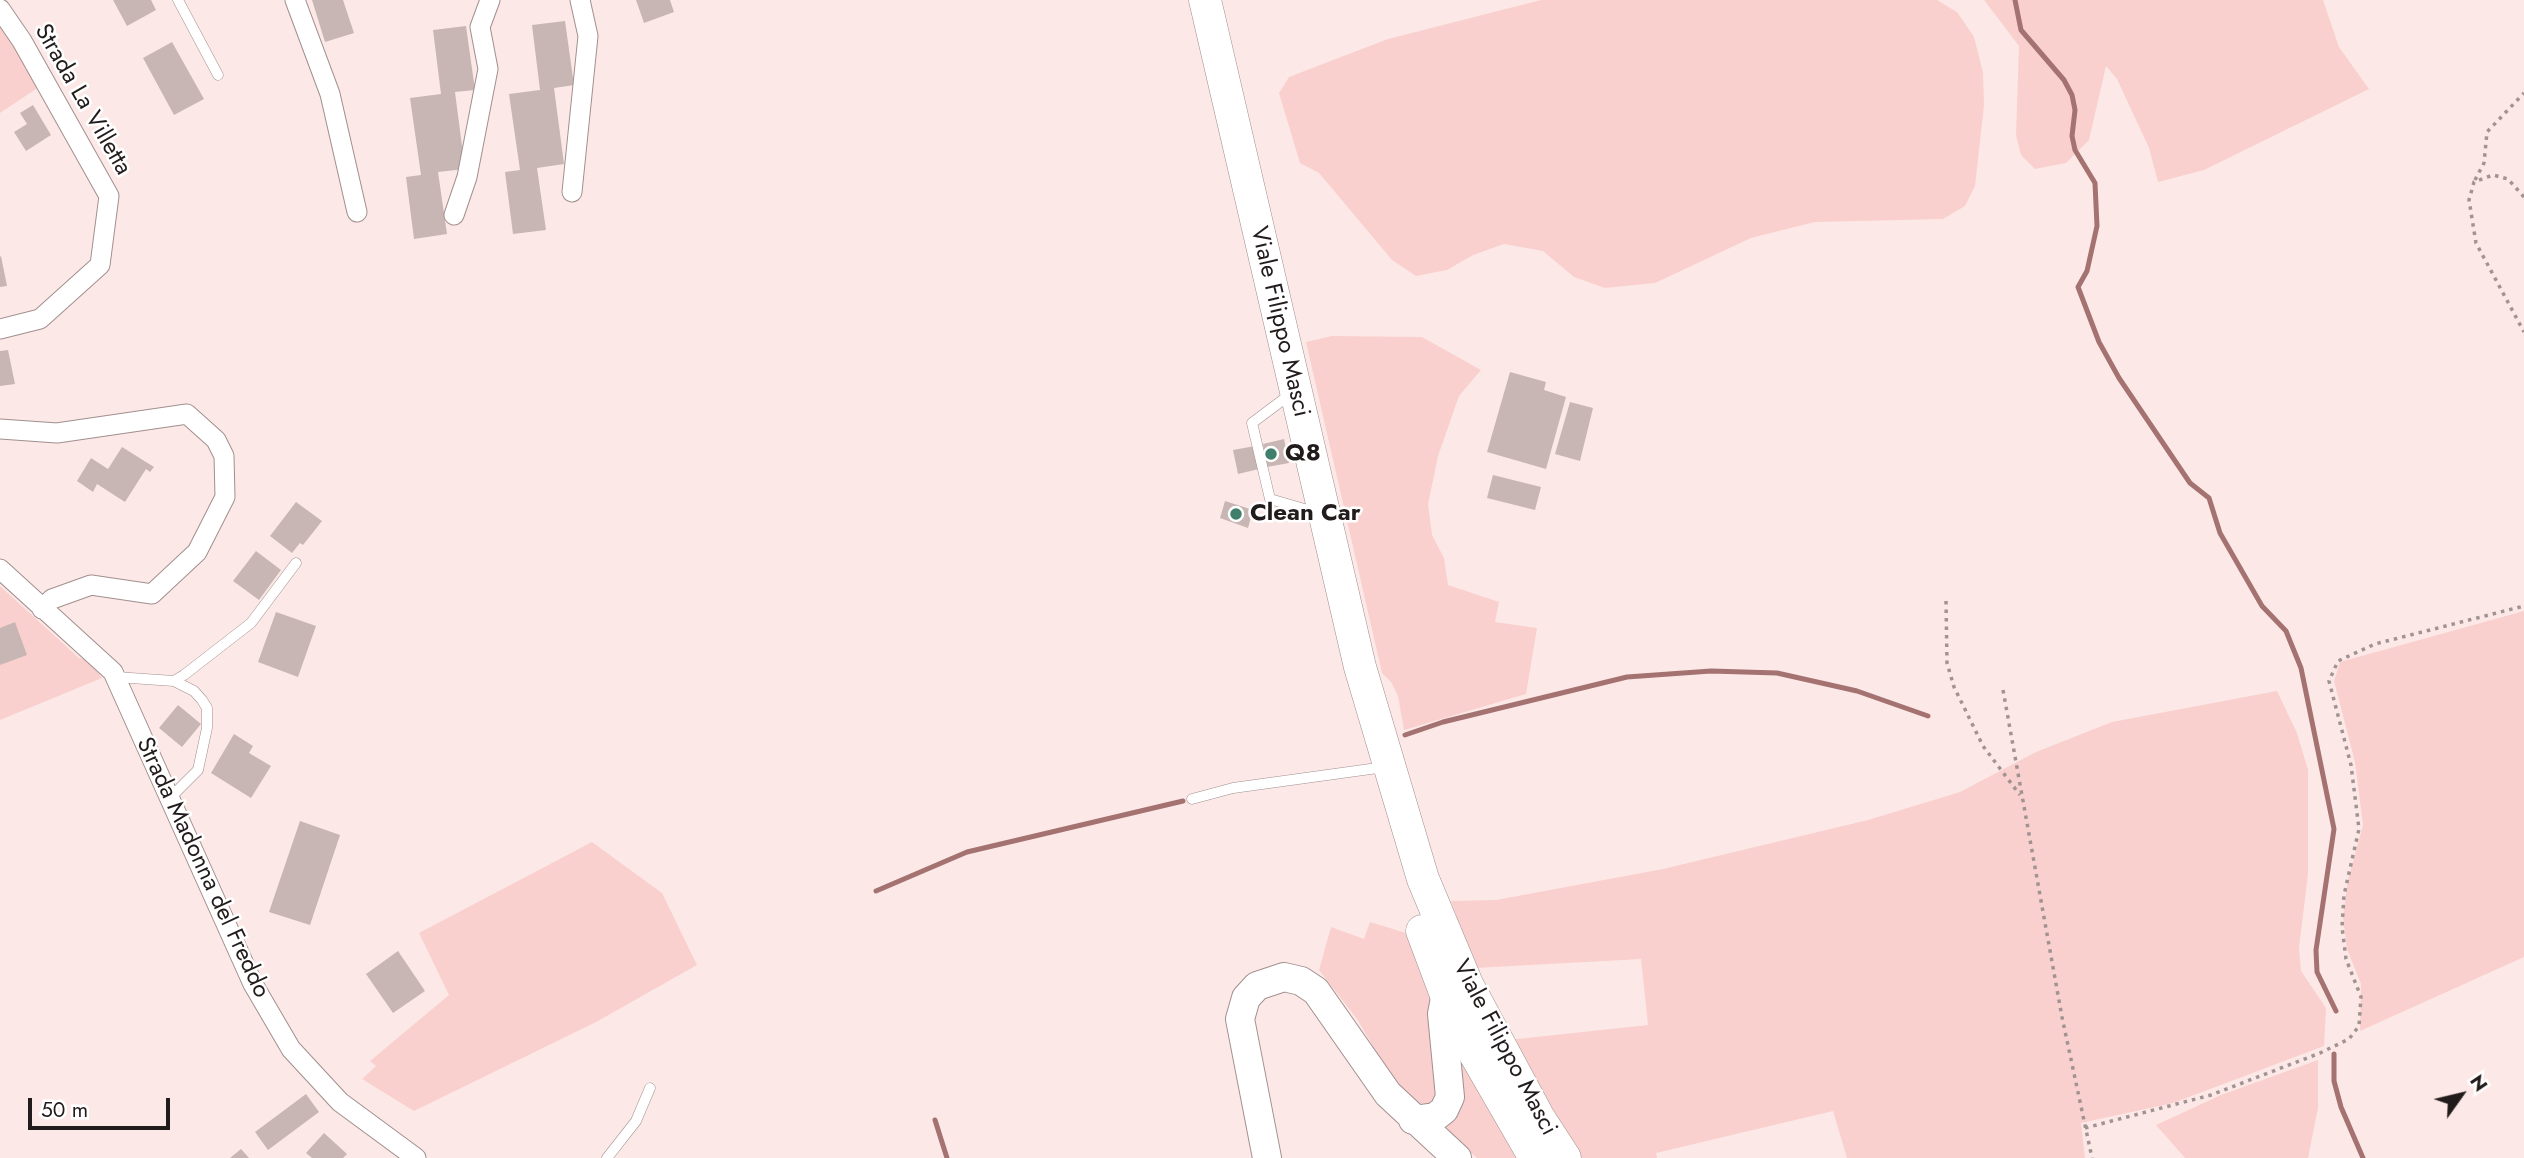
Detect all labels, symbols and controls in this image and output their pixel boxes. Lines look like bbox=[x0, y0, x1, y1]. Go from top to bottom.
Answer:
street label: Strada La Villetta bbox=[27, 20, 137, 180]
street label: Viale Filippo Masci bbox=[1243, 224, 1315, 420]
place label: Q8 bbox=[1285, 440, 1321, 468]
marker: Q8 bbox=[1263, 446, 1279, 462]
place label: Clean Car bbox=[1250, 500, 1361, 528]
marker: Clean Car bbox=[1228, 506, 1244, 522]
street label: Strada Madonna del Freddo bbox=[129, 733, 275, 1003]
street label: Viale Filippo Masci bbox=[1446, 955, 1562, 1141]
north arrow bbox=[2426, 1060, 2496, 1130]
text: N bbox=[2463, 1069, 2494, 1097]
scale bar bbox=[32, 1084, 173, 1128]
text: 50 m bbox=[41, 1095, 88, 1125]

